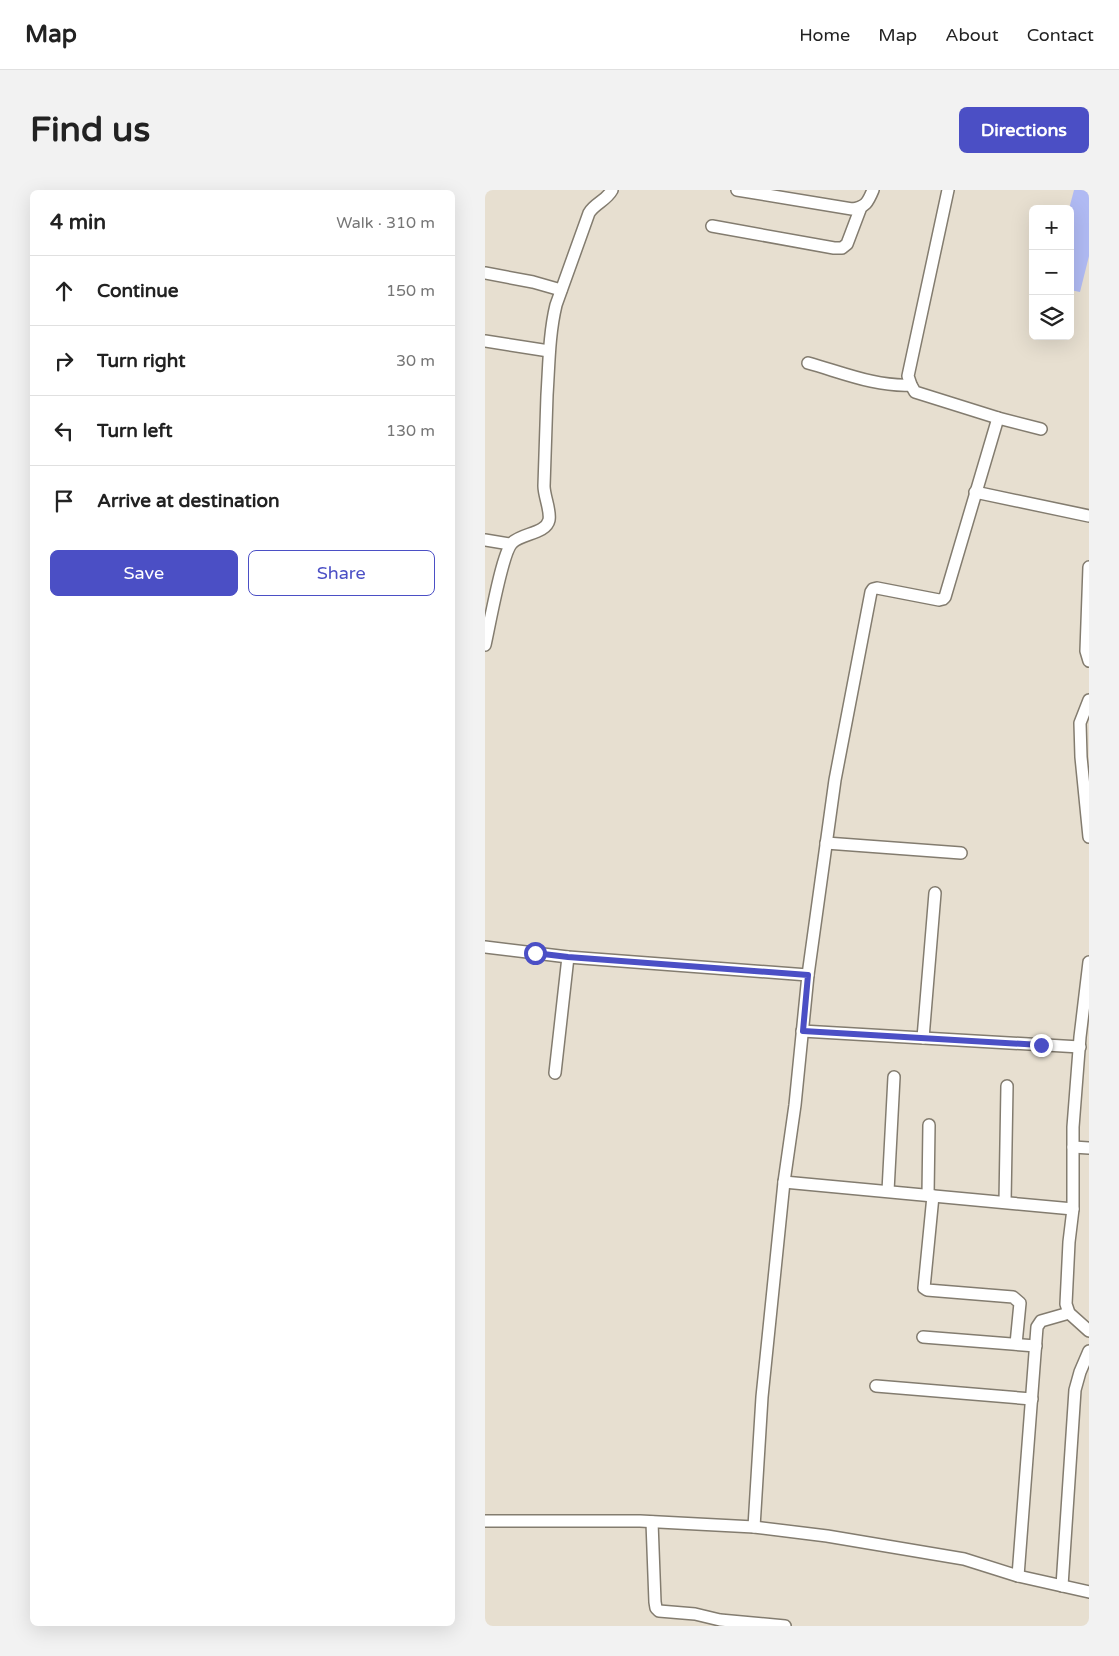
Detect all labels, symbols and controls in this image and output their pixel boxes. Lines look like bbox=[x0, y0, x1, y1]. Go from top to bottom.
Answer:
text: Map bbox=[25, 20, 77, 49]
text: Home bbox=[799, 24, 850, 46]
text: Map bbox=[878, 24, 917, 46]
text: About bbox=[945, 24, 999, 46]
text: Contact bbox=[1027, 24, 1094, 46]
button: Directions bbox=[959, 107, 1089, 153]
text: Find us bbox=[30, 109, 150, 151]
map controls bbox=[1029, 205, 1074, 340]
button: + bbox=[1029, 205, 1074, 250]
text: 4 min bbox=[50, 210, 106, 235]
text: Walk · 310 m bbox=[336, 213, 435, 233]
button: − bbox=[1029, 250, 1074, 295]
icon: ahead bbox=[50, 277, 78, 305]
text: Continue bbox=[97, 280, 179, 302]
text: 150 m bbox=[386, 281, 435, 301]
button: layers bbox=[1029, 295, 1074, 340]
icon: right bbox=[50, 347, 78, 375]
text: Turn right bbox=[97, 350, 185, 372]
text: 30 m bbox=[396, 351, 435, 371]
icon: left bbox=[50, 417, 78, 445]
text: Turn left bbox=[97, 420, 173, 442]
text: 130 m bbox=[386, 421, 435, 441]
icon: arrive bbox=[50, 487, 78, 515]
text: Arrive at destination bbox=[97, 490, 280, 512]
button: Save bbox=[50, 550, 238, 596]
button: Share bbox=[248, 550, 435, 596]
route start bbox=[524, 942, 547, 965]
route end bbox=[1030, 1034, 1053, 1057]

